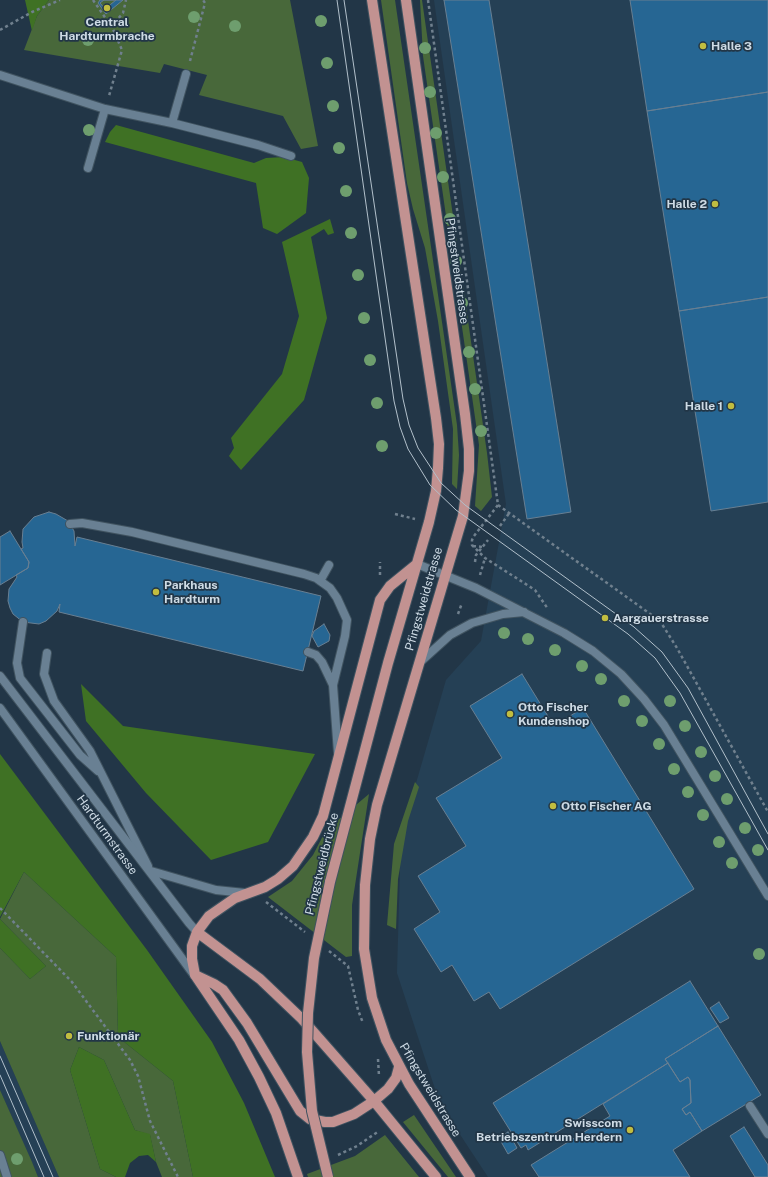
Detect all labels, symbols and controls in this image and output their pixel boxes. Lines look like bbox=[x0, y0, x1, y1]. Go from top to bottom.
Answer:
marker: Central Hardturmbrache bbox=[102, 3, 112, 13]
place label: Central Hardturmbrache bbox=[59, 15, 155, 43]
place label: Halle 3 bbox=[711, 39, 752, 53]
marker: Halle 3 bbox=[698, 41, 708, 51]
place label: Halle 2 bbox=[666, 197, 707, 211]
marker: Halle 2 bbox=[710, 199, 720, 209]
street label: Pfingstweidstrasse bbox=[442, 217, 472, 325]
place label: Halle 1 bbox=[685, 399, 723, 413]
marker: Halle 1 bbox=[726, 401, 736, 411]
street label: Pfingstweidstrasse bbox=[402, 546, 446, 652]
place label: Parkhaus Hardturm bbox=[164, 578, 220, 606]
marker: Parkhaus Hardturm bbox=[151, 587, 161, 597]
place label: Aargauerstrasse bbox=[613, 611, 709, 625]
marker: Aargauerstrasse bbox=[600, 613, 610, 623]
place label: Otto Fischer Kundenshop bbox=[518, 700, 589, 728]
marker: Otto Fischer Kundenshop bbox=[505, 709, 515, 719]
street label: Hardturmstrasse bbox=[73, 792, 141, 878]
place label: Otto Fischer AG bbox=[561, 799, 652, 813]
marker: Otto Fischer AG bbox=[548, 801, 558, 811]
street label: Pfingstweidbrücke bbox=[302, 811, 342, 917]
place label: Funktionär bbox=[77, 1029, 139, 1043]
marker: Funktionär bbox=[64, 1031, 74, 1041]
street label: Pfingstweidstrasse bbox=[396, 1040, 464, 1140]
place label: Swisscom Betriebszentrum Herdern bbox=[476, 1116, 622, 1144]
marker: Swisscom Betriebszentrum Herdern bbox=[625, 1125, 635, 1135]

